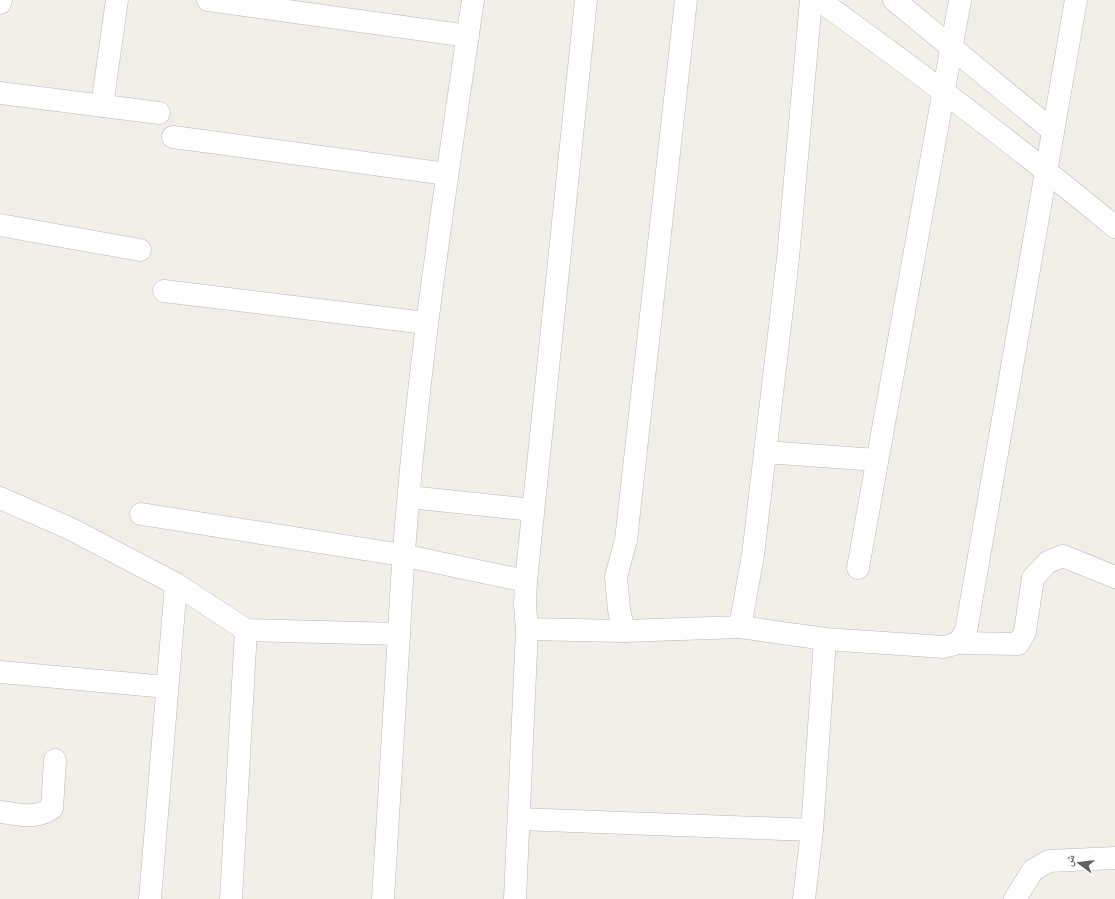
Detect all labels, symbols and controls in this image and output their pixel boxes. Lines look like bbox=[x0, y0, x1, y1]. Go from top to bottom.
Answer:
north arrow bbox=[1059, 843, 1099, 883]
text: ش bbox=[1062, 853, 1079, 868]

